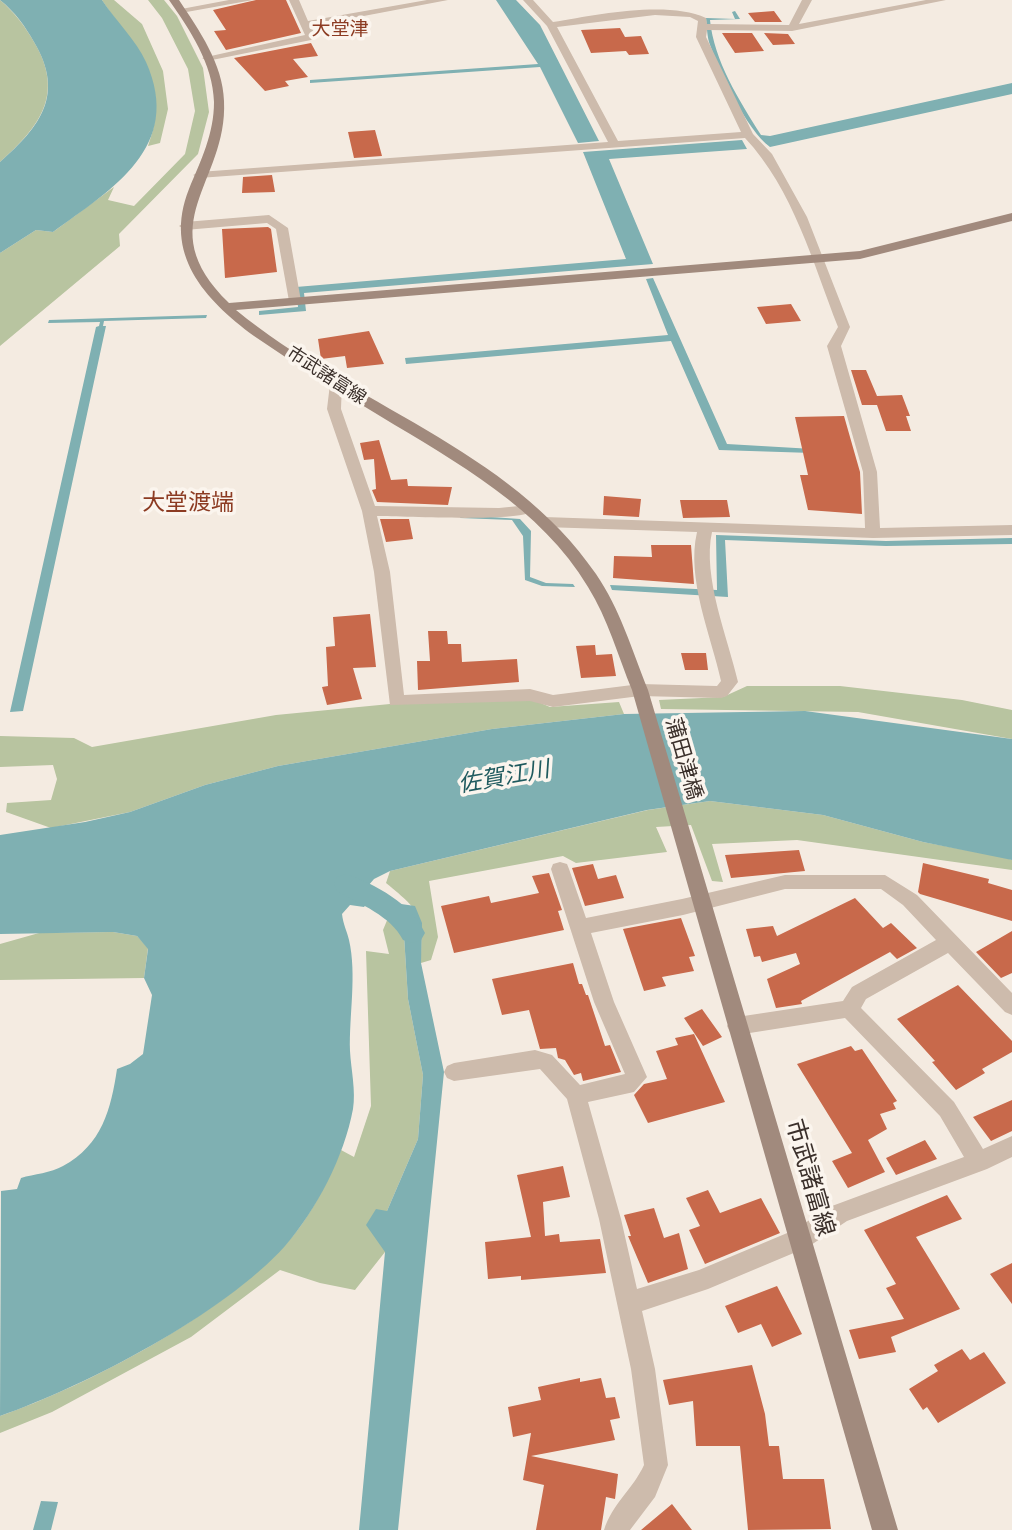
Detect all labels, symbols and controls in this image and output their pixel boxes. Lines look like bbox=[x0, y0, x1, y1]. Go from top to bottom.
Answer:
district label: 大堂津 bbox=[312, 19, 368, 41]
street label: 市武諸富線 bbox=[282, 342, 370, 410]
district label: 大堂渡端 bbox=[142, 490, 234, 518]
street label: 蒲田津橋 bbox=[659, 715, 707, 803]
water label: 佐賀江川 bbox=[456, 756, 552, 800]
street label: 市武諸富線 bbox=[779, 1116, 839, 1240]

